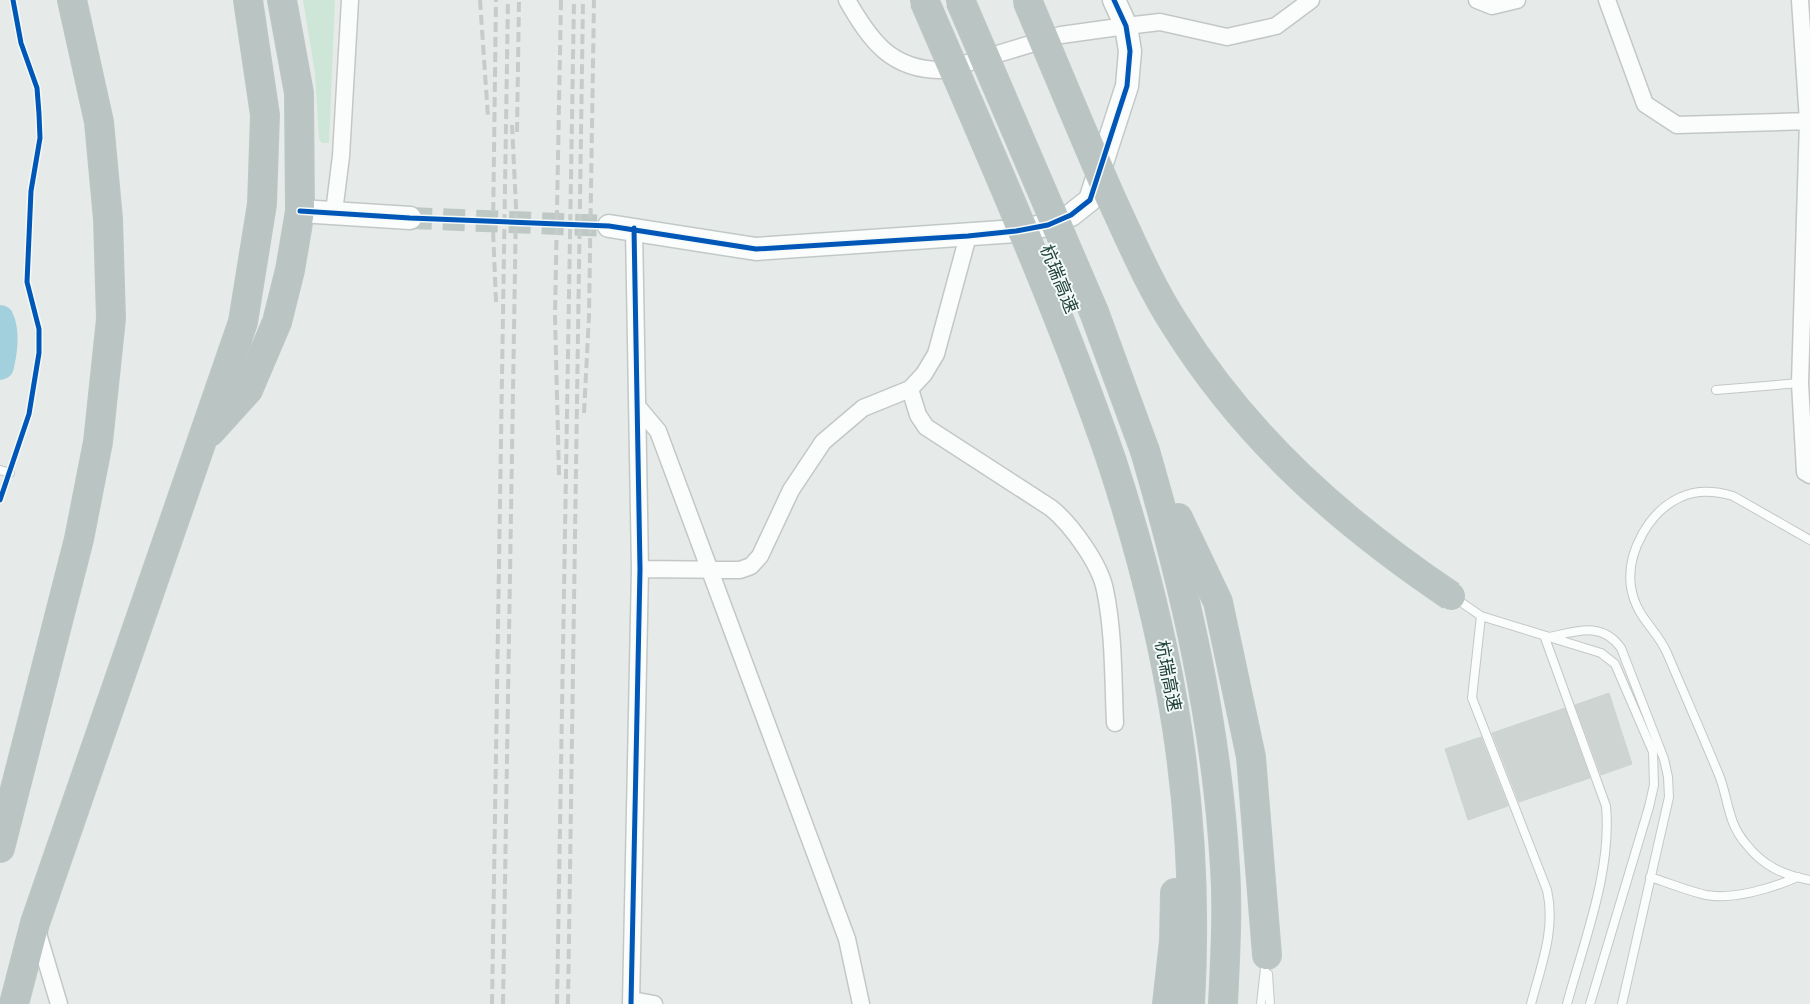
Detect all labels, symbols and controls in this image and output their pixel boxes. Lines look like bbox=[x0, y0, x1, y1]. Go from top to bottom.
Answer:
street label: 杭瑞高速 bbox=[1035, 242, 1083, 316]
street label: 杭瑞高速 bbox=[1150, 639, 1186, 713]

